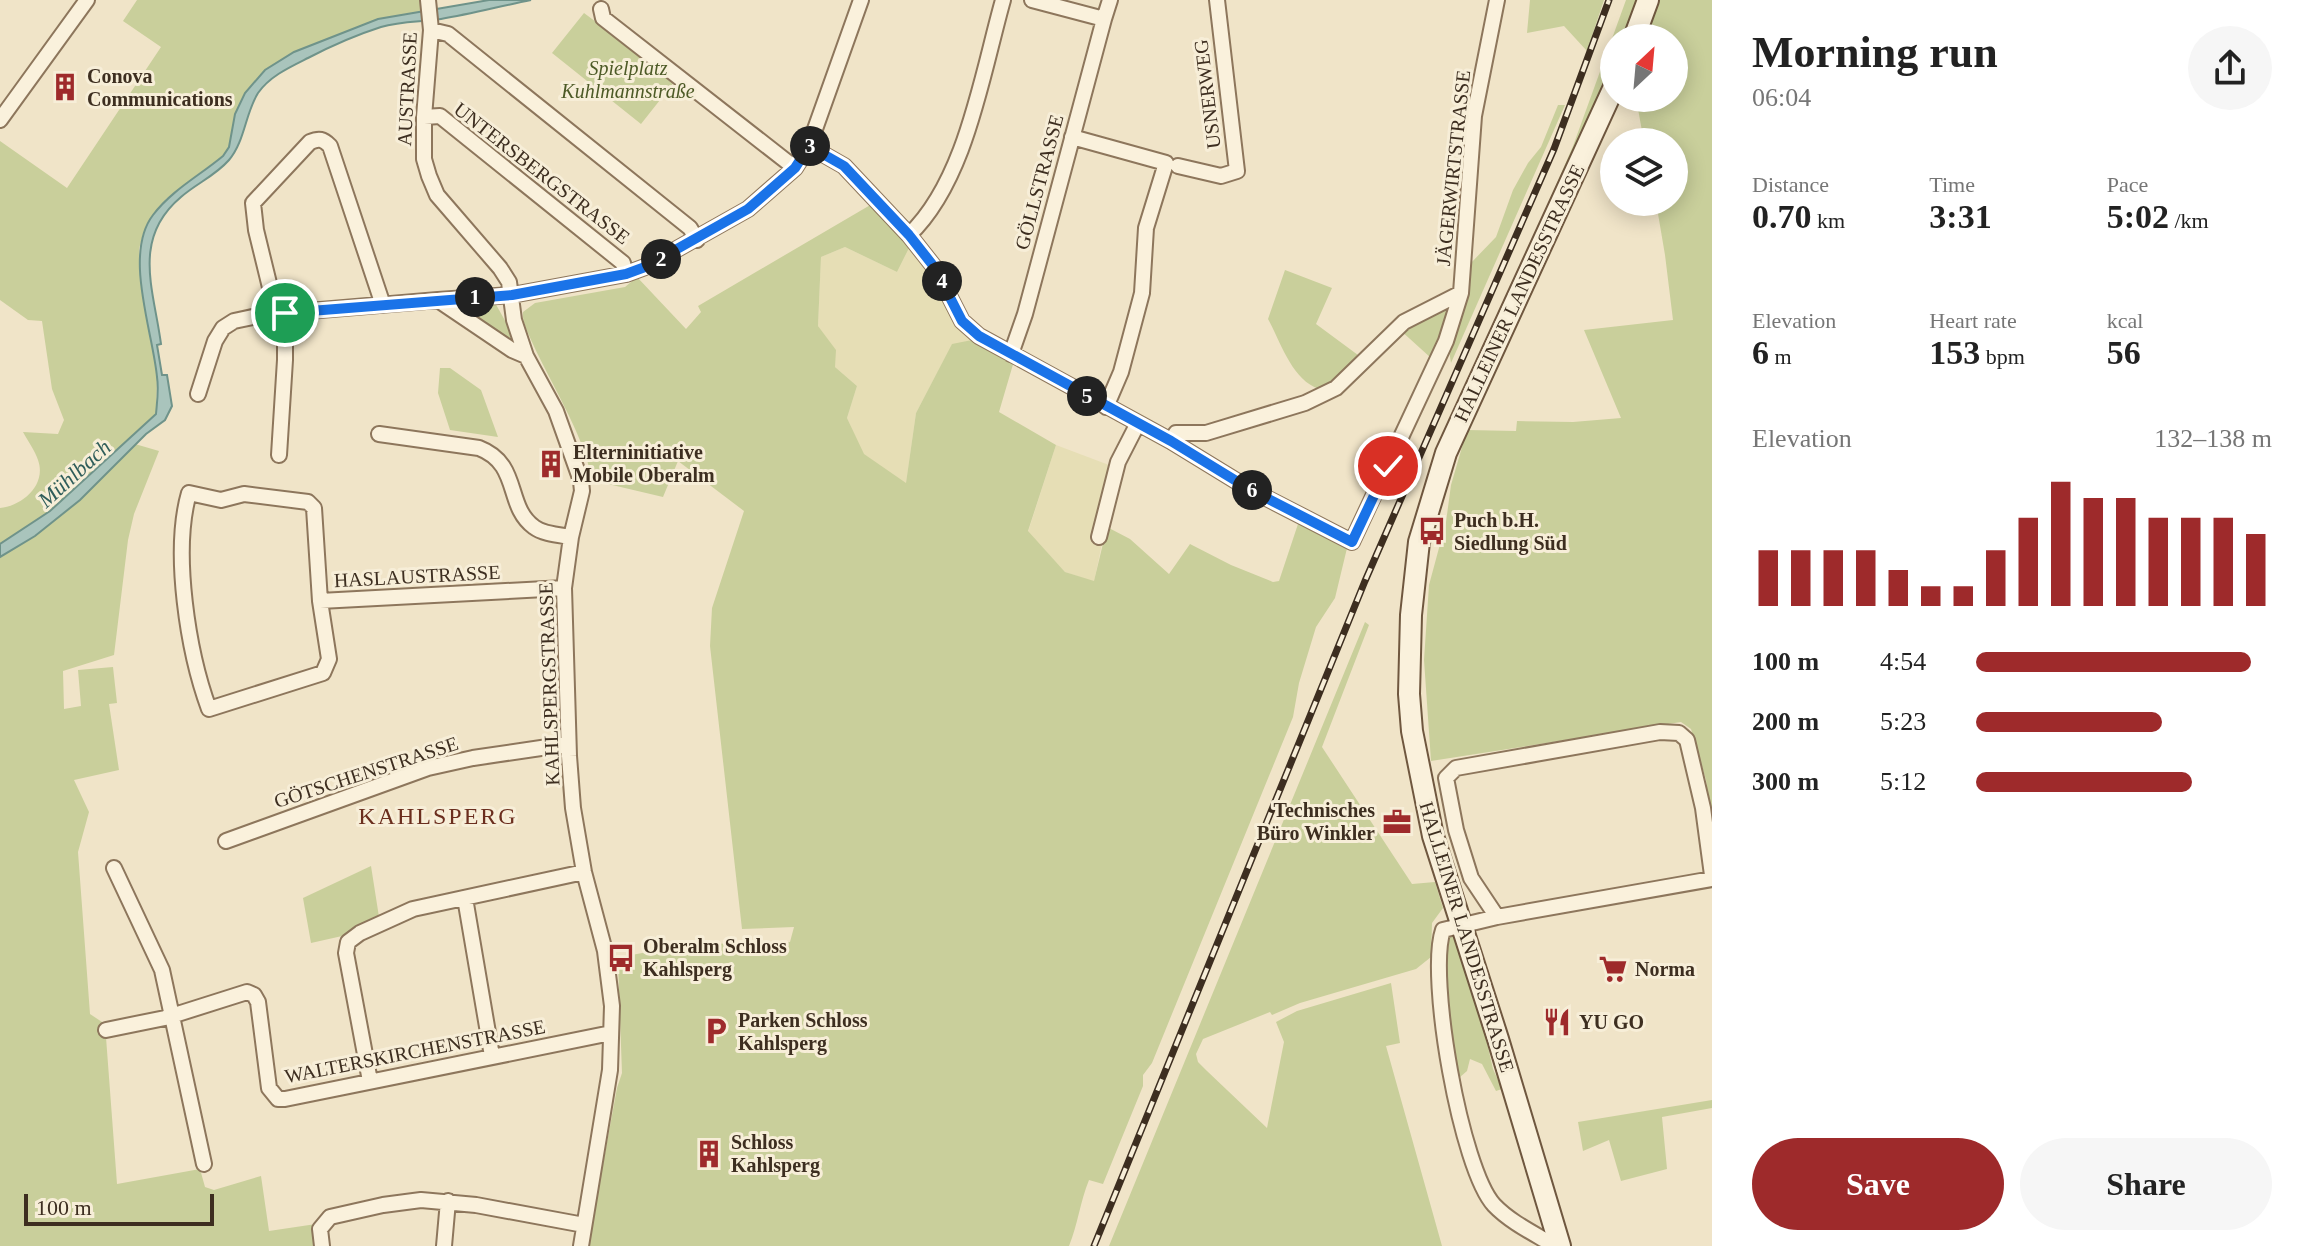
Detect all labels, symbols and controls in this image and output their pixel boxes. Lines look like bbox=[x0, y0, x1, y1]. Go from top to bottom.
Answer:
north arrow bbox=[1600, 24, 1688, 112]
map controls bbox=[1600, 24, 1688, 216]
button: share bbox=[2188, 26, 2272, 110]
text: Morning run bbox=[1752, 28, 1998, 77]
street label: AUSTRASSE bbox=[393, 31, 421, 147]
street label: USNERWEG bbox=[1189, 38, 1225, 150]
park label: Spielplatz Kuhlmannstraße bbox=[560, 57, 695, 102]
place label: Conova Communications bbox=[87, 65, 233, 110]
street label: JÄGERWIRTSTRASSE bbox=[1432, 69, 1474, 267]
building icon: Conova Communications bbox=[50, 72, 80, 102]
text: 06:04 bbox=[1752, 83, 1811, 112]
street label: UNTERSBERGSTRASSE bbox=[450, 98, 634, 248]
street label: GÖLLSTRASSE bbox=[1010, 112, 1068, 252]
pin: 3 bbox=[790, 126, 830, 166]
button: layers bbox=[1600, 128, 1688, 216]
text: 3 bbox=[805, 133, 816, 158]
street label: HALLEINER LANDESSTRASSE bbox=[1450, 161, 1588, 425]
text: Distance bbox=[1752, 172, 1829, 197]
text: Time bbox=[1929, 172, 1975, 197]
text: Pace bbox=[2107, 172, 2148, 197]
text: 0.70 bbox=[1752, 198, 1812, 235]
text: 3:31 bbox=[1929, 198, 1992, 235]
text: 5:02 bbox=[2107, 198, 2169, 235]
text: km bbox=[1812, 208, 1845, 233]
text: /km bbox=[2169, 208, 2209, 233]
pin: 2 bbox=[641, 239, 681, 279]
text: 2 bbox=[656, 246, 667, 271]
pin: 4 bbox=[922, 261, 962, 301]
text: 4 bbox=[937, 268, 948, 293]
pin: 1 bbox=[455, 277, 495, 317]
pin bbox=[251, 279, 319, 347]
text: 1 bbox=[470, 284, 481, 309]
icon: arrive bbox=[263, 291, 307, 335]
text: Elevation bbox=[1752, 308, 1836, 333]
text: Heart rate bbox=[1929, 308, 2017, 333]
text: kcal bbox=[2107, 308, 2143, 333]
text: 6 bbox=[1752, 334, 1769, 371]
text: 153 bbox=[1929, 334, 1980, 371]
text: 56 bbox=[2107, 334, 2141, 371]
text: m bbox=[1769, 344, 1792, 369]
text: bpm bbox=[1980, 344, 2025, 369]
pin: 5 bbox=[1067, 376, 1107, 416]
text: 5 bbox=[1082, 383, 1093, 408]
text: Elevation bbox=[1752, 424, 1852, 453]
text: 132–138 m bbox=[2154, 424, 2272, 453]
pin bbox=[1354, 432, 1422, 500]
water label: Mühlbach bbox=[32, 434, 116, 513]
place label: Elterninitiative Mobile Oberalm bbox=[573, 441, 715, 486]
icon: check bbox=[1366, 444, 1410, 488]
building icon: Elterninitiative Mobile Oberalm bbox=[536, 449, 566, 479]
pin: 6 bbox=[1232, 470, 1272, 510]
text: 6 bbox=[1247, 477, 1258, 502]
place label: Puch b.H. Siedlung Süd bbox=[1454, 509, 1567, 555]
bus stop icon: Puch b.H. Siedlung Süd bbox=[1417, 516, 1447, 546]
street label: HASLAUSTRASSE bbox=[333, 561, 501, 591]
street label: KAHLSPERGSTRASSE bbox=[534, 582, 564, 786]
text: 100 m bbox=[1752, 647, 1819, 676]
text: 4:54 bbox=[1880, 647, 1926, 676]
text: 200 m bbox=[1752, 707, 1819, 736]
text: 5:23 bbox=[1880, 707, 1926, 736]
street label: GÖTSCHENSTRASSE bbox=[271, 732, 461, 812]
text: 300 m bbox=[1752, 767, 1819, 796]
text: 5:12 bbox=[1880, 767, 1926, 796]
place label: Technisches Büro Winkler bbox=[1257, 799, 1375, 844]
street label: HALLEINER LANDESSTRASSE bbox=[1415, 799, 1519, 1075]
district label: KAHLSPERG bbox=[358, 803, 518, 829]
office icon: Technisches Büro Winkler bbox=[1382, 807, 1412, 837]
place label: Oberalm Schloss Kahlsperg bbox=[643, 935, 787, 981]
bus stop icon: Oberalm Schloss Kahlsperg bbox=[606, 943, 636, 973]
supermarket icon: Norma bbox=[1598, 954, 1628, 984]
place label: Norma bbox=[1635, 958, 1695, 980]
restaurant icon: YU GO bbox=[1542, 1007, 1572, 1037]
place label: Parken Schloss Kahlsperg bbox=[738, 1009, 868, 1055]
place label: YU GO bbox=[1579, 1011, 1644, 1033]
street label: WALTERSKIRCHENSTRASSE bbox=[283, 1015, 547, 1087]
parking icon: Parken Schloss Kahlsperg bbox=[701, 1016, 731, 1046]
place label: Schloss Kahlsperg bbox=[731, 1131, 820, 1177]
button: Save bbox=[1752, 1138, 2004, 1230]
button: Share bbox=[2020, 1138, 2272, 1230]
building icon: Schloss Kahlsperg bbox=[694, 1139, 724, 1169]
scale bar bbox=[24, 1190, 214, 1226]
text: 100 m bbox=[36, 1195, 92, 1220]

